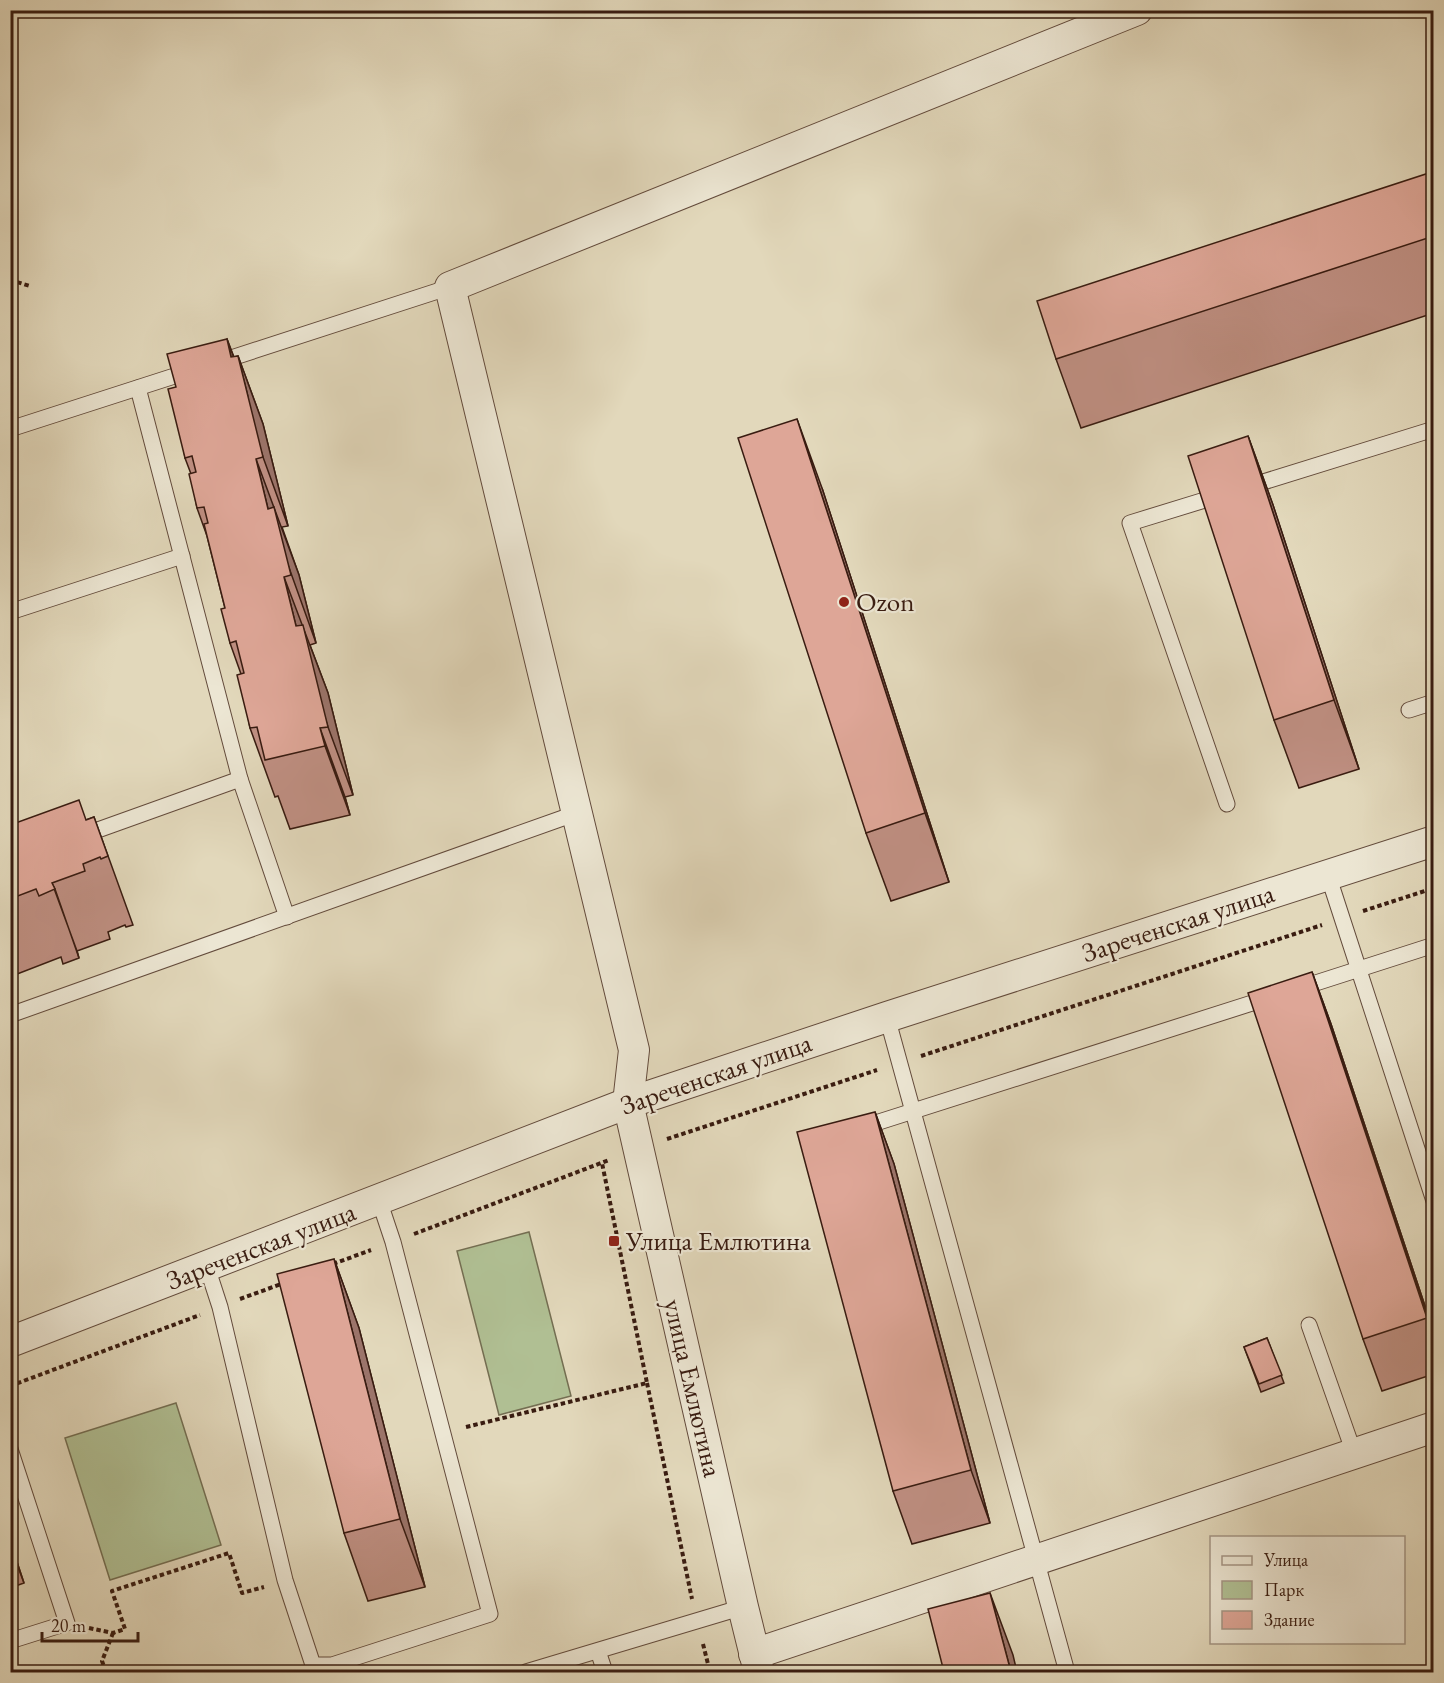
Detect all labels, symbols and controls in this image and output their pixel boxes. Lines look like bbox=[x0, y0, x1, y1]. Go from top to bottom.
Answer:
place label: Ozon bbox=[856, 584, 914, 619]
marker: Ozon bbox=[837, 595, 851, 609]
street label: Зареченская улица bbox=[1077, 875, 1279, 970]
street label: Зареченская улица bbox=[616, 1024, 816, 1123]
street label: Зареченская улица bbox=[161, 1193, 361, 1298]
place label: Улица Емлютина bbox=[625, 1223, 811, 1258]
marker: Улица Емлютина bbox=[607, 1234, 621, 1248]
street label: улица Емлютина bbox=[656, 1296, 731, 1480]
legend bbox=[1210, 1536, 1405, 1644]
text: Улица bbox=[1263, 1548, 1309, 1571]
text: Парк bbox=[1264, 1578, 1304, 1601]
scale bar bbox=[42, 1605, 138, 1643]
text: Здание bbox=[1264, 1608, 1314, 1631]
text: 20 m bbox=[51, 1614, 86, 1637]

